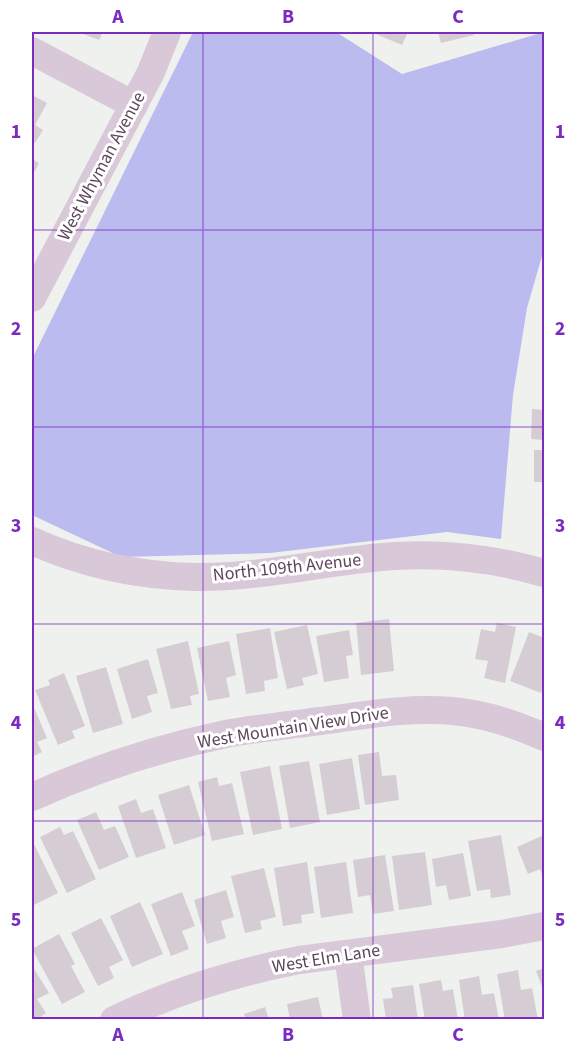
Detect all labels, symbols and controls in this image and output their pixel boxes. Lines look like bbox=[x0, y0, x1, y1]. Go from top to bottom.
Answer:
text: A bbox=[111, 3, 124, 31]
text: B bbox=[282, 3, 294, 31]
text: C bbox=[452, 3, 464, 31]
street label: West Whyman Avenue bbox=[52, 87, 151, 245]
text: 1 bbox=[11, 118, 21, 146]
text: 1 bbox=[555, 118, 565, 146]
text: 2 bbox=[11, 315, 21, 343]
text: 2 bbox=[555, 315, 565, 343]
text: 3 bbox=[11, 512, 21, 540]
text: 3 bbox=[555, 512, 565, 540]
street label: North 109th Avenue bbox=[212, 547, 362, 588]
street label: West Mountain View Drive bbox=[196, 700, 391, 755]
text: 4 bbox=[11, 709, 22, 737]
text: 4 bbox=[555, 709, 566, 737]
text: 5 bbox=[11, 906, 21, 934]
text: 5 bbox=[555, 906, 565, 934]
street label: West Elm Lane bbox=[270, 938, 382, 979]
text: A bbox=[111, 1021, 124, 1049]
text: B bbox=[282, 1021, 294, 1049]
text: C bbox=[452, 1021, 464, 1049]

